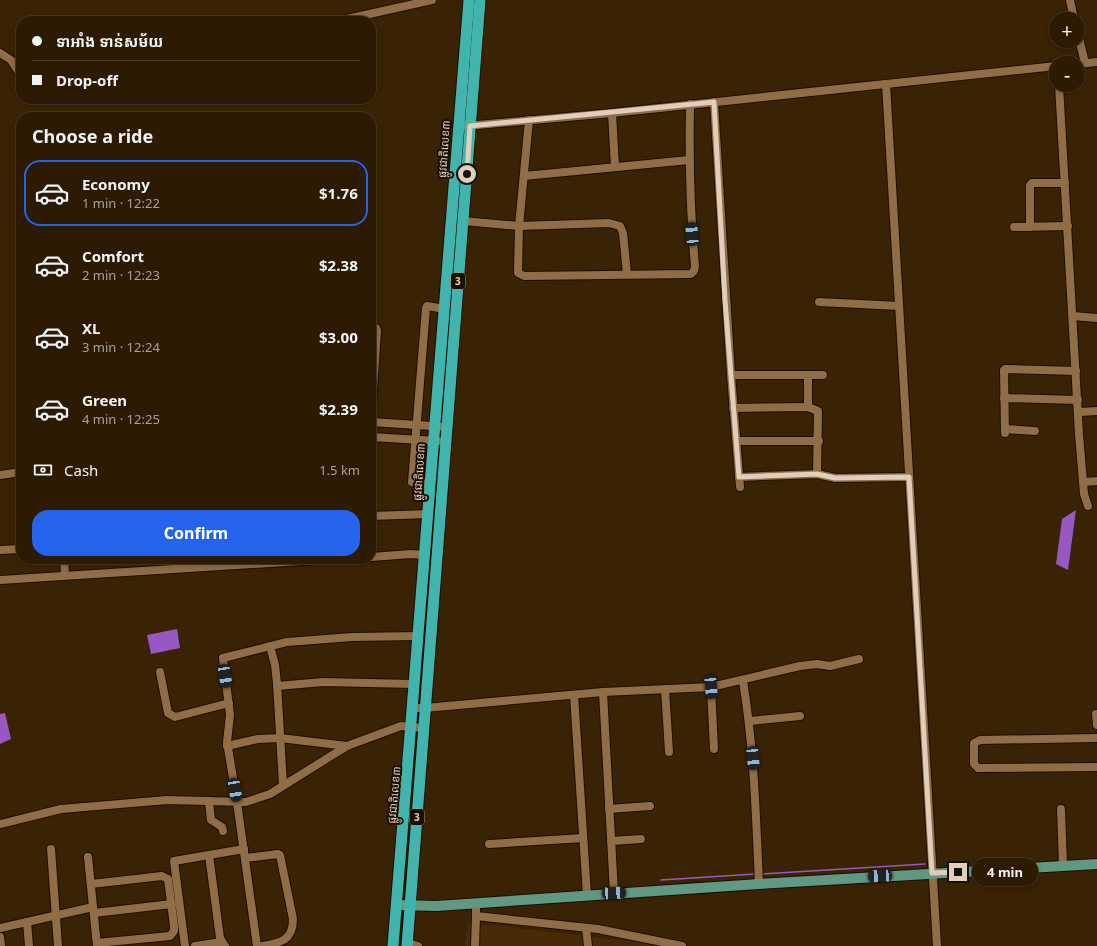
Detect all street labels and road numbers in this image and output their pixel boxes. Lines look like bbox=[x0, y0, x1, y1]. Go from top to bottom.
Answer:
street label: ផ្លូវជាតិលេខ៣ bbox=[434, 120, 456, 178]
road number: 3 bbox=[451, 273, 465, 289]
street label: ផ្លូវជាតិលេខ៣ bbox=[409, 443, 431, 501]
street label: ផ្លូវជាតិលេខ៣ bbox=[384, 766, 407, 825]
road number: 3 bbox=[410, 809, 424, 825]

